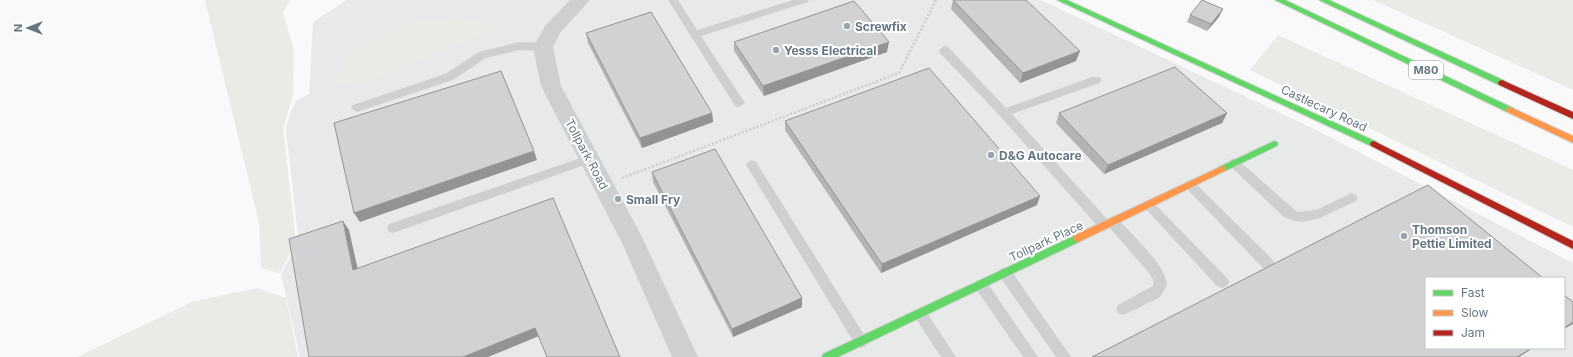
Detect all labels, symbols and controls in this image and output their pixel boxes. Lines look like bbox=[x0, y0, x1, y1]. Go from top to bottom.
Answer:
north arrow bbox=[8, 8, 48, 48]
place label: Screwfix bbox=[855, 19, 907, 34]
marker: Screwfix bbox=[842, 21, 852, 31]
text: N bbox=[11, 24, 25, 32]
place label: Yesss Electrical bbox=[784, 43, 876, 58]
marker: Yesss Electrical bbox=[771, 45, 781, 55]
road number: M80 bbox=[1409, 61, 1443, 79]
street label: Castlecary Road bbox=[1279, 82, 1369, 134]
street label: Tollpark Road bbox=[562, 116, 612, 192]
place label: D&G Autocare bbox=[999, 148, 1082, 163]
marker: D&G Autocare bbox=[986, 150, 996, 160]
place label: Small Fry bbox=[626, 192, 681, 207]
marker: Small Fry bbox=[613, 194, 623, 204]
street label: Tollpark Place bbox=[1007, 217, 1085, 265]
place label: Thomson Pettie Limited bbox=[1412, 222, 1492, 251]
marker: Thomson Pettie Limited bbox=[1399, 231, 1409, 241]
legend bbox=[1425, 277, 1565, 349]
text: Fast bbox=[1461, 285, 1485, 300]
text: Slow bbox=[1461, 305, 1489, 320]
text: Jam bbox=[1461, 325, 1485, 340]

